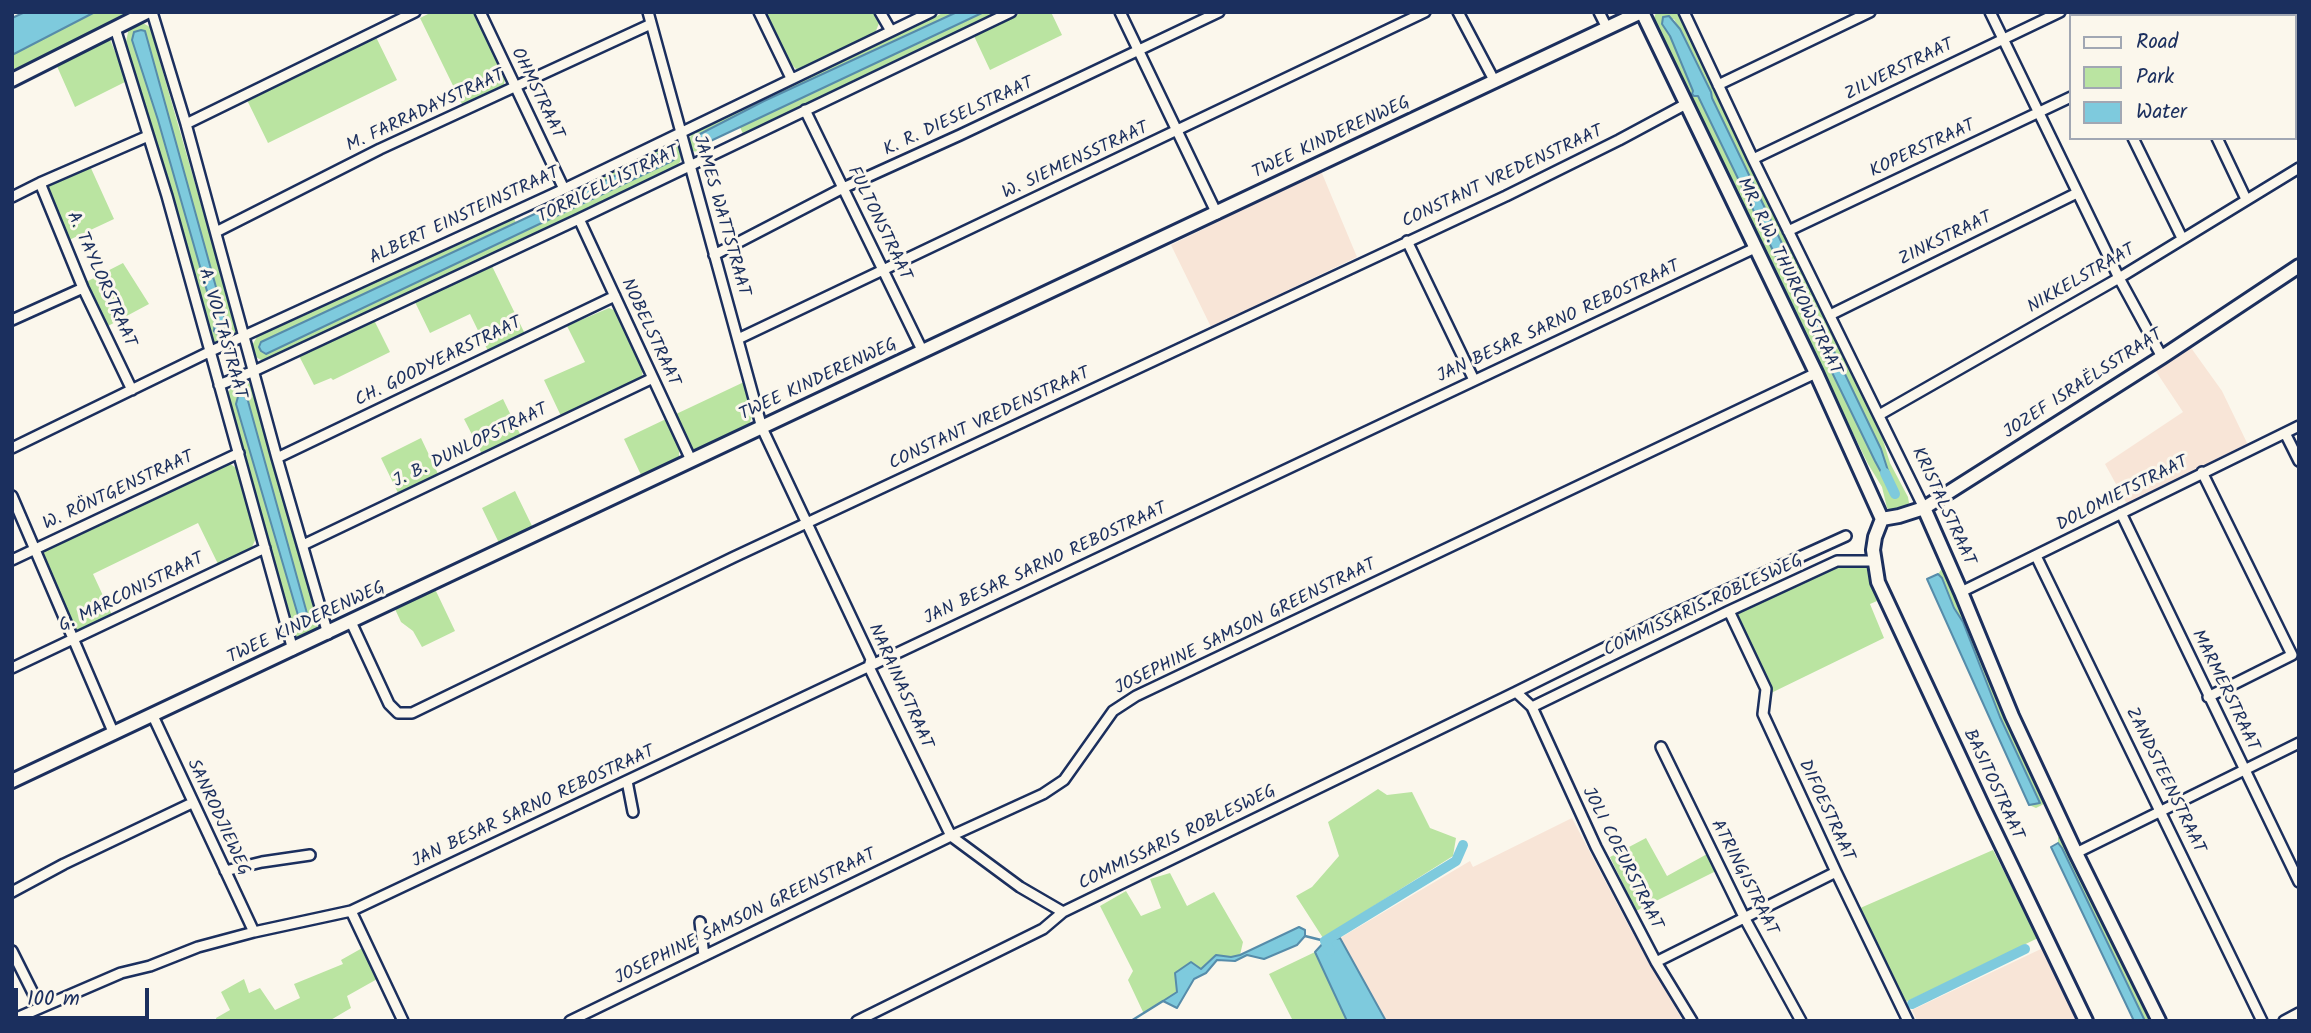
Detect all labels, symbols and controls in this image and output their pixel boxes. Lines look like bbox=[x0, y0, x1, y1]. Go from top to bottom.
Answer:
legend bbox=[2070, 14, 2297, 140]
text: Road bbox=[2136, 26, 2178, 59]
street label: ZILVERSTRAAT bbox=[1842, 35, 1958, 107]
street label: OHMSTRAAT bbox=[505, 45, 567, 143]
text: Park bbox=[2136, 61, 2174, 94]
street label: M. FARRADAYSTRAAT bbox=[343, 66, 509, 158]
street label: K. R. DIESELSTRAAT bbox=[881, 74, 1037, 162]
street label: TWEE KINDERENWEG bbox=[1250, 93, 1414, 185]
text: Water bbox=[2136, 96, 2187, 129]
street label: KOPERSTRAAT bbox=[1867, 116, 1979, 184]
street label: W. SIEMENSSTRAAT bbox=[999, 119, 1153, 205]
street label: CONSTANT VREDENSTRAAT bbox=[1399, 122, 1607, 234]
street label: JAMES WATTSTRAAT bbox=[687, 133, 753, 299]
street label: TORRICELLISTRAAT bbox=[535, 142, 683, 230]
street label: ALBERT EINSTEINSTRAAT bbox=[367, 163, 563, 271]
street label: FULTONSTRAAT bbox=[841, 164, 915, 284]
street label: MR. R.W. THURKOWSTRAAT bbox=[1731, 175, 1845, 379]
street label: ZINKSTRAAT bbox=[1896, 208, 1996, 272]
street label: A. TAYLORSTRAAT bbox=[60, 209, 140, 351]
street label: NIKKELSTRAAT bbox=[2024, 240, 2140, 320]
street label: JAN BESAR SARNO REBOSTRAAT bbox=[1434, 257, 1684, 389]
street label: A. VOLTASTRAAT bbox=[192, 266, 250, 402]
street label: NOBELSTRAAT bbox=[615, 276, 683, 390]
street label: CH. GOODYEARSTRAAT bbox=[352, 313, 526, 413]
street label: JOZEF ISRAËLSSTRAAT bbox=[2000, 325, 2168, 445]
street label: TWEE KINDERENWEG bbox=[737, 335, 901, 427]
street label: CONSTANT VREDENSTRAAT bbox=[886, 364, 1094, 476]
street label: J. B. DUNLOPSTRAAT bbox=[390, 400, 552, 494]
street label: KRISTALSTRAAT bbox=[1905, 444, 1979, 570]
street label: W. RÖNTGENSTRAAT bbox=[40, 448, 198, 536]
street label: DOLOMIETSTRAAT bbox=[2054, 453, 2192, 537]
street label: JAN BESAR SARNO REBOSTRAAT bbox=[921, 499, 1171, 631]
street label: G. MARCONISTRAAT bbox=[56, 549, 208, 639]
street label: COMMISSARIS ROBLESWEG bbox=[1601, 551, 1807, 663]
street label: JOSEPHINE SAMSON GREENSTRAAT bbox=[1112, 555, 1380, 701]
street label: TWEE KINDERENWEG bbox=[225, 578, 389, 670]
street label: NARAINASTRAAT bbox=[862, 621, 936, 753]
street label: MARMERSTRAAT bbox=[2185, 627, 2263, 755]
street label: ZANDSTEENSTRAAT bbox=[2119, 705, 2209, 857]
street label: BASITOSTRAAT bbox=[1957, 726, 2027, 844]
street label: JAN BESAR SARNO REBOSTRAAT bbox=[409, 742, 659, 874]
street label: SANRODJIEWEG bbox=[181, 756, 253, 880]
street label: DIFOESTRAAT bbox=[1792, 757, 1858, 865]
street label: COMMISSARIS ROBLESWEG bbox=[1076, 782, 1280, 896]
street label: JOLI COEURSTRAAT bbox=[1576, 784, 1666, 934]
street label: ATRINGISTRAAT bbox=[1705, 817, 1781, 939]
street label: JOSEPHINE SAMSON GREENSTRAAT bbox=[612, 845, 880, 991]
scale bar bbox=[18, 974, 152, 1018]
text: 100 m bbox=[27, 983, 80, 1016]

